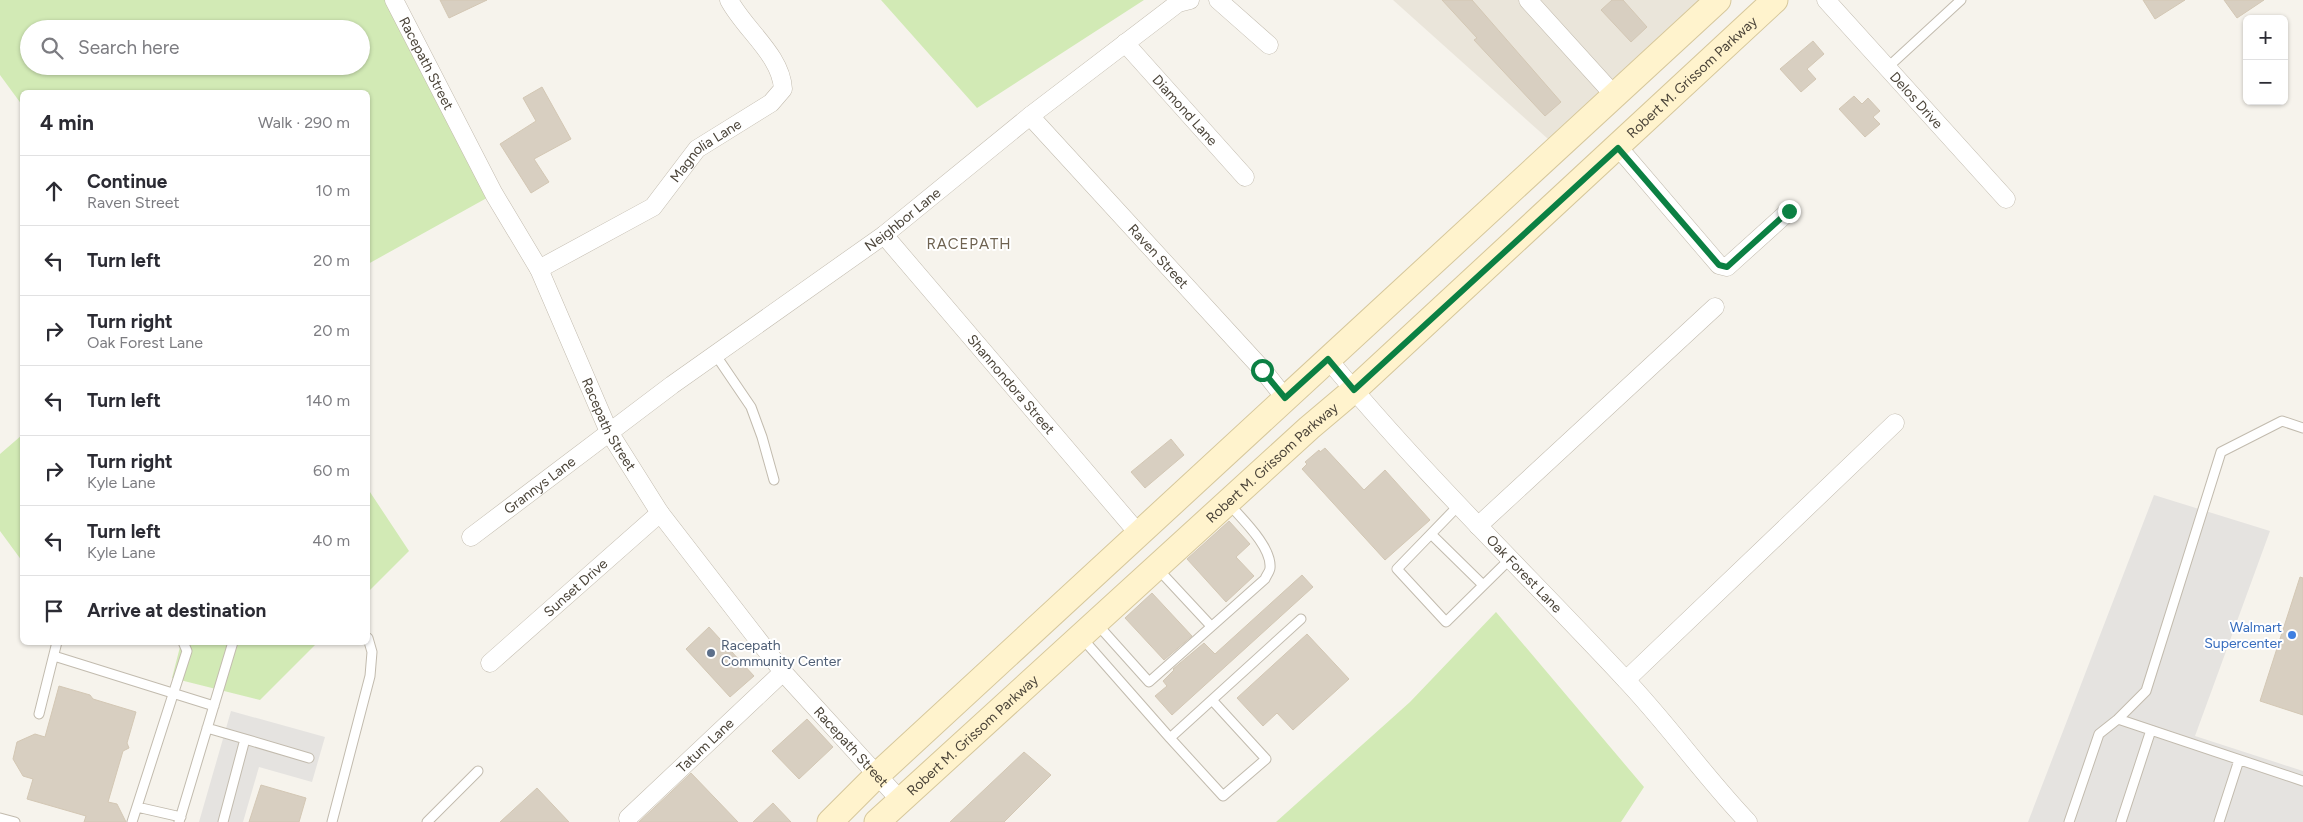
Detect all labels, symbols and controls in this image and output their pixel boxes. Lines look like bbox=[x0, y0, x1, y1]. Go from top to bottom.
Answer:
street label: Robert M. Grissom Parkway bbox=[1623, 13, 1761, 142]
street label: Racepath Street bbox=[395, 14, 457, 113]
map controls bbox=[2243, 15, 2288, 105]
button: + bbox=[2243, 15, 2288, 60]
search box bbox=[20, 20, 370, 75]
icon: search bbox=[38, 34, 66, 62]
text: Search here bbox=[78, 36, 180, 59]
button: − bbox=[2243, 60, 2288, 105]
street label: Delos Drive bbox=[1886, 68, 1947, 133]
street label: Diamond Lane bbox=[1148, 71, 1221, 150]
text: 4 min bbox=[40, 110, 94, 135]
text: Walk · 290 m bbox=[258, 113, 350, 132]
street label: Magnolia Lane bbox=[667, 115, 745, 186]
text: Continue bbox=[87, 170, 167, 193]
icon: ahead bbox=[40, 177, 68, 205]
text: 10 m bbox=[316, 181, 350, 200]
street label: Neighbor Lane bbox=[862, 184, 945, 255]
text: Raven Street bbox=[87, 193, 180, 212]
route end bbox=[1778, 200, 1801, 223]
street label: Raven Street bbox=[1124, 221, 1192, 292]
district label: RACEPATH bbox=[926, 235, 1012, 253]
icon: left bbox=[40, 247, 68, 275]
text: Turn left bbox=[87, 249, 161, 272]
text: 20 m bbox=[313, 251, 350, 270]
text: Turn right bbox=[87, 310, 173, 333]
icon: right bbox=[40, 317, 68, 345]
text: 20 m bbox=[313, 321, 350, 340]
street label: Shannondora Street bbox=[963, 331, 1058, 438]
text: Oak Forest Lane bbox=[87, 333, 203, 352]
route start bbox=[1251, 359, 1274, 382]
street label: Racepath Street bbox=[578, 375, 639, 474]
icon: left bbox=[40, 387, 68, 415]
text: Turn left bbox=[87, 389, 161, 412]
text: 140 m bbox=[306, 391, 350, 410]
street label: Robert M. Grissom Parkway bbox=[1203, 399, 1342, 527]
text: Turn right bbox=[87, 450, 173, 473]
street label: Grannys Lane bbox=[501, 453, 579, 518]
icon: right bbox=[40, 457, 68, 485]
text: 60 m bbox=[313, 461, 350, 480]
text: Kyle Lane bbox=[87, 473, 155, 492]
text: Turn left bbox=[87, 520, 161, 543]
icon: left bbox=[40, 527, 68, 555]
text: 40 m bbox=[312, 531, 350, 550]
street label: Oak Forest Lane bbox=[1483, 532, 1566, 617]
text: Kyle Lane bbox=[87, 543, 155, 562]
street label: Sunset Drive bbox=[540, 555, 612, 621]
icon: arrive bbox=[40, 597, 68, 625]
text: Arrive at destination bbox=[87, 599, 266, 622]
place label: Walmart Supercenter bbox=[2204, 619, 2282, 652]
marker: Walmart Supercenter bbox=[2286, 629, 2298, 641]
place label: Racepath Community Center bbox=[721, 637, 841, 670]
marker: Racepath Community Center bbox=[705, 647, 717, 659]
street label: Robert M. Grissom Parkway bbox=[904, 671, 1042, 800]
street label: Racepath Street bbox=[810, 703, 892, 791]
street label: Tatum Lane bbox=[673, 714, 738, 777]

